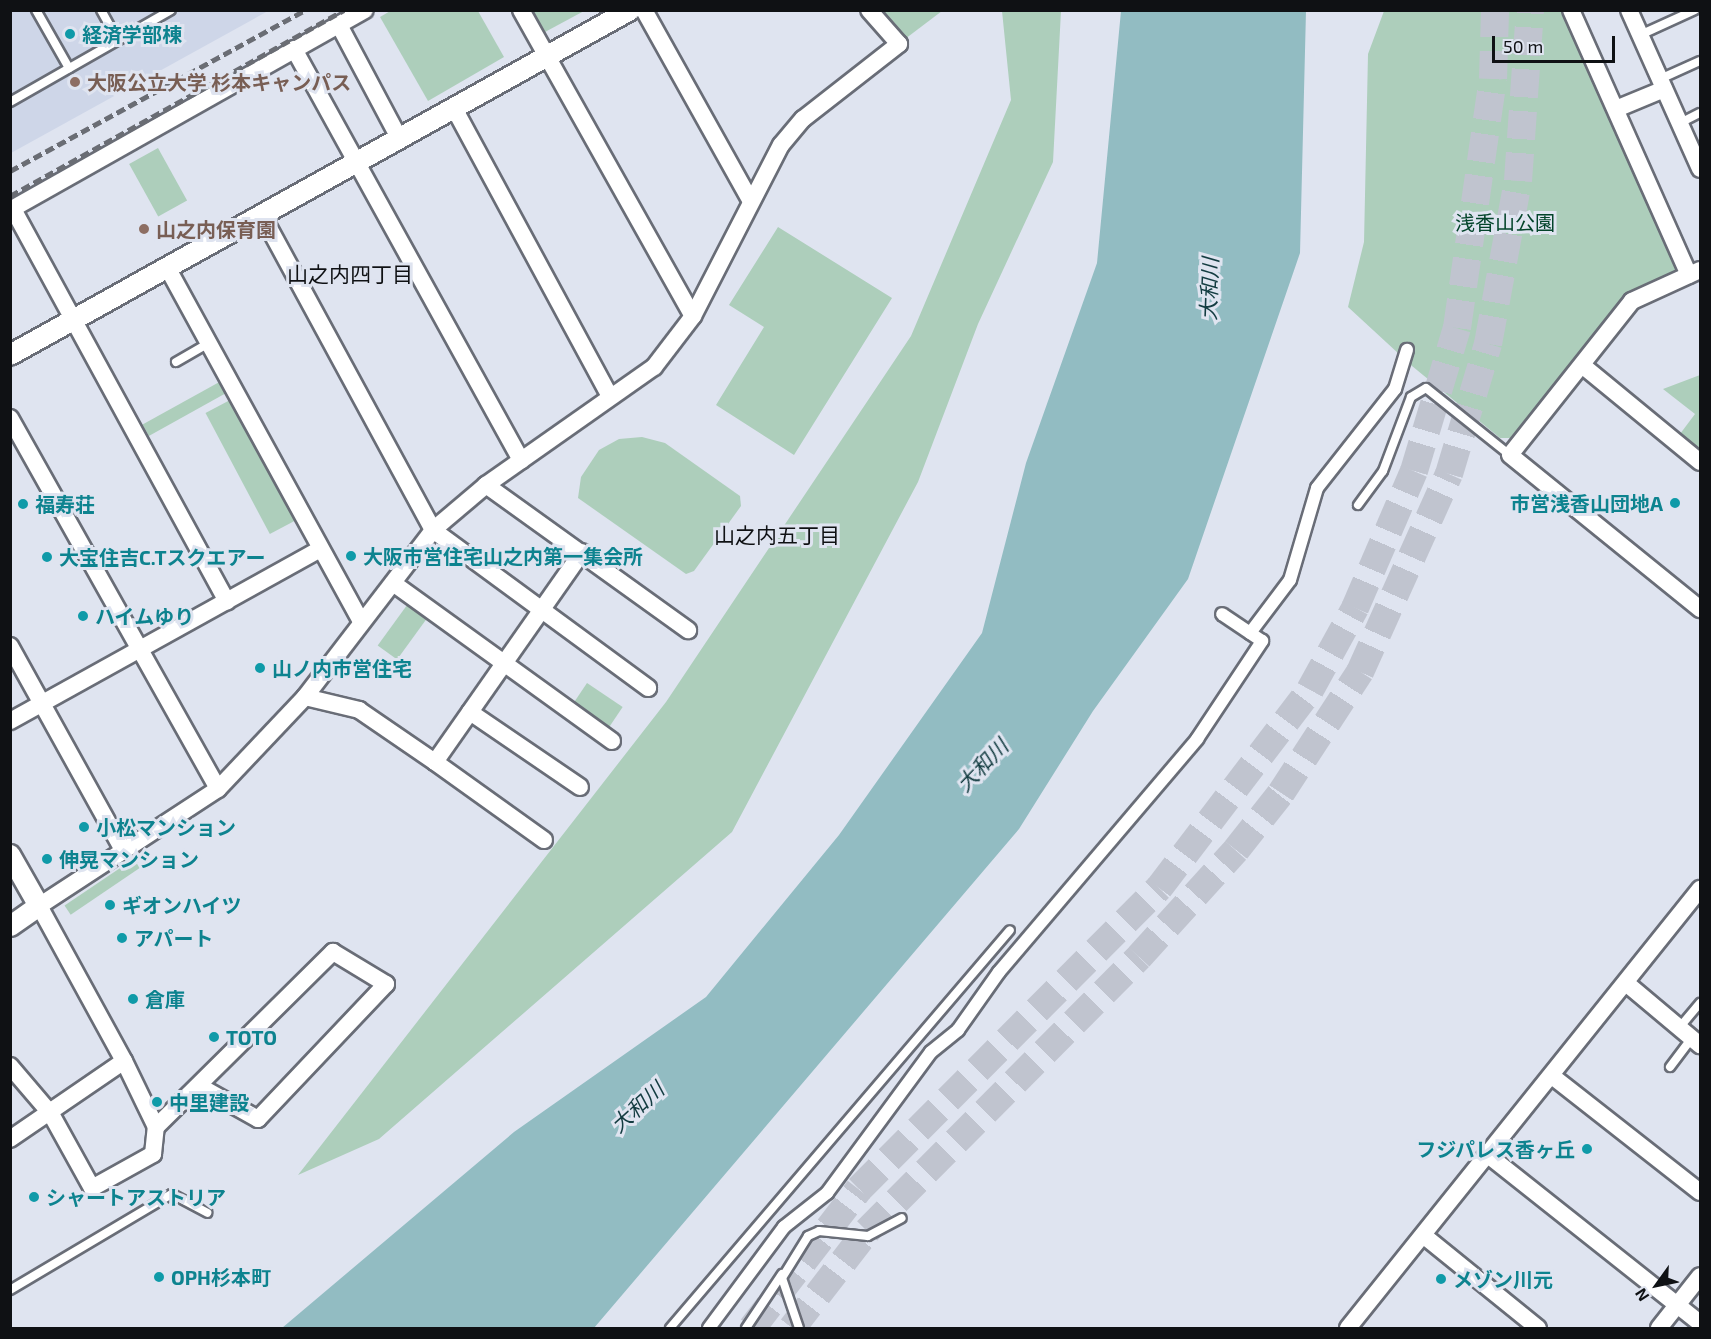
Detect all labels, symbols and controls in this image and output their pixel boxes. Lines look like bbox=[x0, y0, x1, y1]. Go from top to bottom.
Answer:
place label: 経済学部棟 bbox=[82, 22, 182, 46]
scale bar bbox=[1495, 24, 1618, 62]
marker: 経済学部棟 bbox=[63, 27, 77, 41]
text: 50 m bbox=[1503, 35, 1543, 57]
place label: 大阪公立大学 杉本キャンパス bbox=[87, 70, 351, 94]
marker: 大阪公立大学 杉本キャンパス bbox=[68, 75, 82, 89]
park label: 浅香山公園 bbox=[1455, 210, 1555, 234]
place label: 山之内保育園 bbox=[156, 217, 276, 241]
marker: 山之内保育園 bbox=[137, 222, 151, 236]
water label: 大和川 bbox=[1195, 257, 1223, 321]
district label: 山之内四丁目 bbox=[287, 261, 413, 287]
place label: 市営浅香山団地A bbox=[1510, 491, 1663, 515]
place label: 福寿荘 bbox=[35, 492, 95, 516]
marker: 市営浅香山団地A bbox=[1668, 496, 1682, 510]
marker: 福寿荘 bbox=[16, 497, 30, 511]
district label: 山之内五丁目 bbox=[714, 522, 840, 548]
place label: 大阪市営住宅山之内第一集会所 bbox=[363, 544, 643, 568]
place label: 大宝住吉C.Tスクエアー bbox=[59, 545, 265, 569]
marker: 大阪市営住宅山之内第一集会所 bbox=[344, 549, 358, 563]
marker: 大宝住吉C.Tスクエアー bbox=[40, 550, 54, 564]
place label: ハイムゆり bbox=[95, 604, 195, 628]
marker: ハイムゆり bbox=[76, 609, 90, 623]
place label: 山ノ内市営住宅 bbox=[272, 656, 412, 680]
marker: 山ノ内市営住宅 bbox=[253, 661, 267, 675]
water label: 大和川 bbox=[951, 734, 1013, 796]
place label: 小松マンション bbox=[96, 815, 236, 839]
marker: 小松マンション bbox=[77, 820, 91, 834]
place label: 伸晃マンション bbox=[59, 847, 199, 871]
marker: 伸晃マンション bbox=[40, 852, 54, 866]
place label: ギオンハイツ bbox=[122, 893, 242, 917]
marker: ギオンハイツ bbox=[103, 898, 117, 912]
place label: アパート bbox=[134, 926, 214, 950]
marker: アパート bbox=[115, 931, 129, 945]
place label: 倉庫 bbox=[145, 987, 185, 1011]
marker: 倉庫 bbox=[126, 992, 140, 1006]
place label: TOTO bbox=[226, 1025, 277, 1049]
marker: TOTO bbox=[207, 1030, 221, 1044]
water label: 大和川 bbox=[605, 1077, 669, 1137]
place label: 中里建設 bbox=[169, 1090, 249, 1114]
marker: 中里建設 bbox=[150, 1095, 164, 1109]
place label: フジパレス香ヶ丘 bbox=[1415, 1137, 1575, 1161]
marker: フジパレス香ヶ丘 bbox=[1580, 1142, 1594, 1156]
place label: シャートアストリア bbox=[46, 1185, 226, 1209]
marker: シャートアストリア bbox=[27, 1190, 41, 1204]
north arrow bbox=[1627, 1255, 1687, 1315]
place label: OPH杉本町 bbox=[171, 1265, 271, 1289]
place label: メゾン川元 bbox=[1453, 1267, 1553, 1291]
marker: OPH杉本町 bbox=[152, 1270, 166, 1284]
marker: メゾン川元 bbox=[1434, 1272, 1448, 1286]
text: N bbox=[1630, 1285, 1653, 1305]

